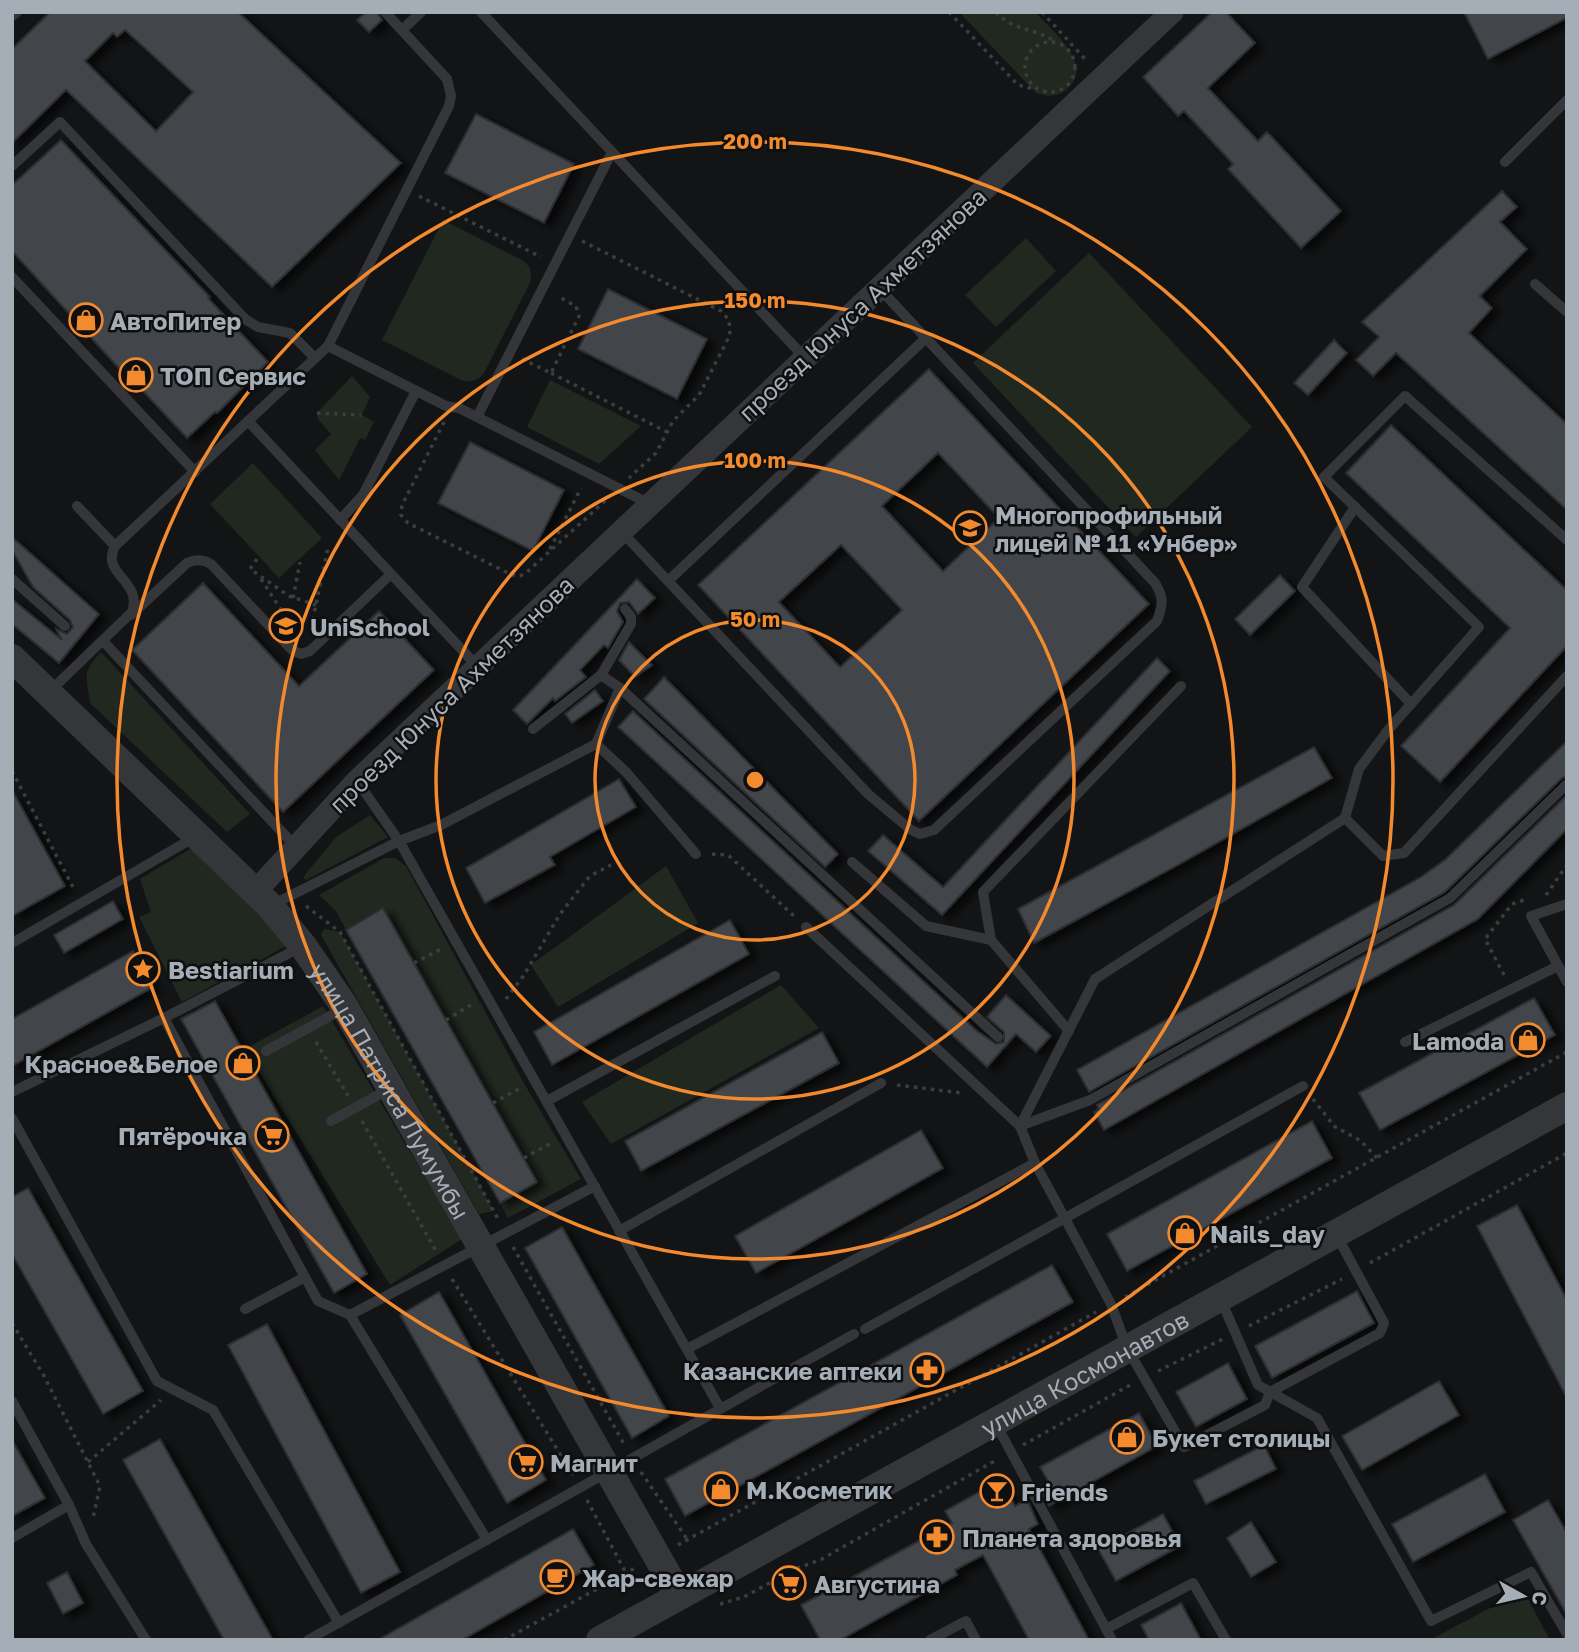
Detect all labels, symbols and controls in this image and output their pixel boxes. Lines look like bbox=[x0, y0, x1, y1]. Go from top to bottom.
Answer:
text: 200 m bbox=[723, 128, 787, 154]
street label: проезд Юнуса Ахметзянова bbox=[732, 181, 992, 427]
text: 150 m bbox=[725, 287, 785, 313]
shop icon: АвтоПитер bbox=[67, 301, 105, 339]
place label: АвтоПитер bbox=[110, 306, 241, 335]
shop icon: ТОП Сервис bbox=[117, 356, 155, 394]
place label: ТОП Сервис bbox=[160, 361, 306, 390]
text: 100 m bbox=[724, 447, 786, 473]
place label: Многопрофильный лицей № 11 «Унбер» bbox=[995, 500, 1237, 557]
school or university icon: Многопрофильный лицей № 11 «Унбер» bbox=[951, 509, 989, 547]
street label: проезд Юнуса Ахметзянова bbox=[323, 570, 579, 818]
text: 50 m bbox=[730, 606, 780, 632]
school or university icon: UniSchool bbox=[267, 607, 305, 645]
place label: UniSchool bbox=[310, 612, 430, 641]
centre of rings bbox=[743, 768, 767, 792]
place icon: Bestiarium bbox=[124, 950, 162, 988]
place label: Bestiarium bbox=[168, 955, 294, 984]
street label: улица Патриса Лумумбы bbox=[304, 957, 477, 1224]
shop icon: Lamoda bbox=[1509, 1021, 1547, 1059]
place label: Lamoda bbox=[1412, 1026, 1504, 1055]
shop icon: Красное&Белое bbox=[224, 1044, 262, 1082]
place label: Красное&Белое bbox=[25, 1049, 218, 1078]
supermarket icon: Пятёрочка bbox=[253, 1116, 291, 1154]
place label: Пятёрочка bbox=[118, 1121, 247, 1150]
shop icon: Nails_day bbox=[1166, 1214, 1204, 1252]
place label: Nails_day bbox=[1210, 1219, 1326, 1248]
street label: улица Космонавтов bbox=[975, 1304, 1193, 1442]
pharmacy icon: Казанские аптеки bbox=[908, 1351, 946, 1389]
place label: Казанские аптеки bbox=[683, 1356, 902, 1385]
shop icon: Букет столицы bbox=[1108, 1418, 1146, 1456]
place label: Букет столицы bbox=[1152, 1423, 1331, 1452]
supermarket icon: Магнит bbox=[507, 1443, 545, 1481]
place label: Магнит bbox=[550, 1448, 638, 1477]
shop icon: М.Косметик bbox=[702, 1470, 740, 1508]
bar icon: Friends bbox=[978, 1472, 1016, 1510]
place label: М.Косметик bbox=[746, 1475, 893, 1504]
place label: Friends bbox=[1021, 1477, 1108, 1506]
pharmacy icon: Планета здоровья bbox=[918, 1518, 956, 1556]
place label: Планета здоровья bbox=[962, 1523, 1182, 1552]
cafe icon: Жар-свежар bbox=[538, 1558, 576, 1596]
north arrow bbox=[1488, 1561, 1558, 1631]
place label: Жар-свежар bbox=[582, 1563, 734, 1592]
supermarket icon: Августина bbox=[770, 1564, 808, 1602]
place label: Августина bbox=[814, 1569, 940, 1598]
text: С bbox=[1528, 1590, 1553, 1607]

